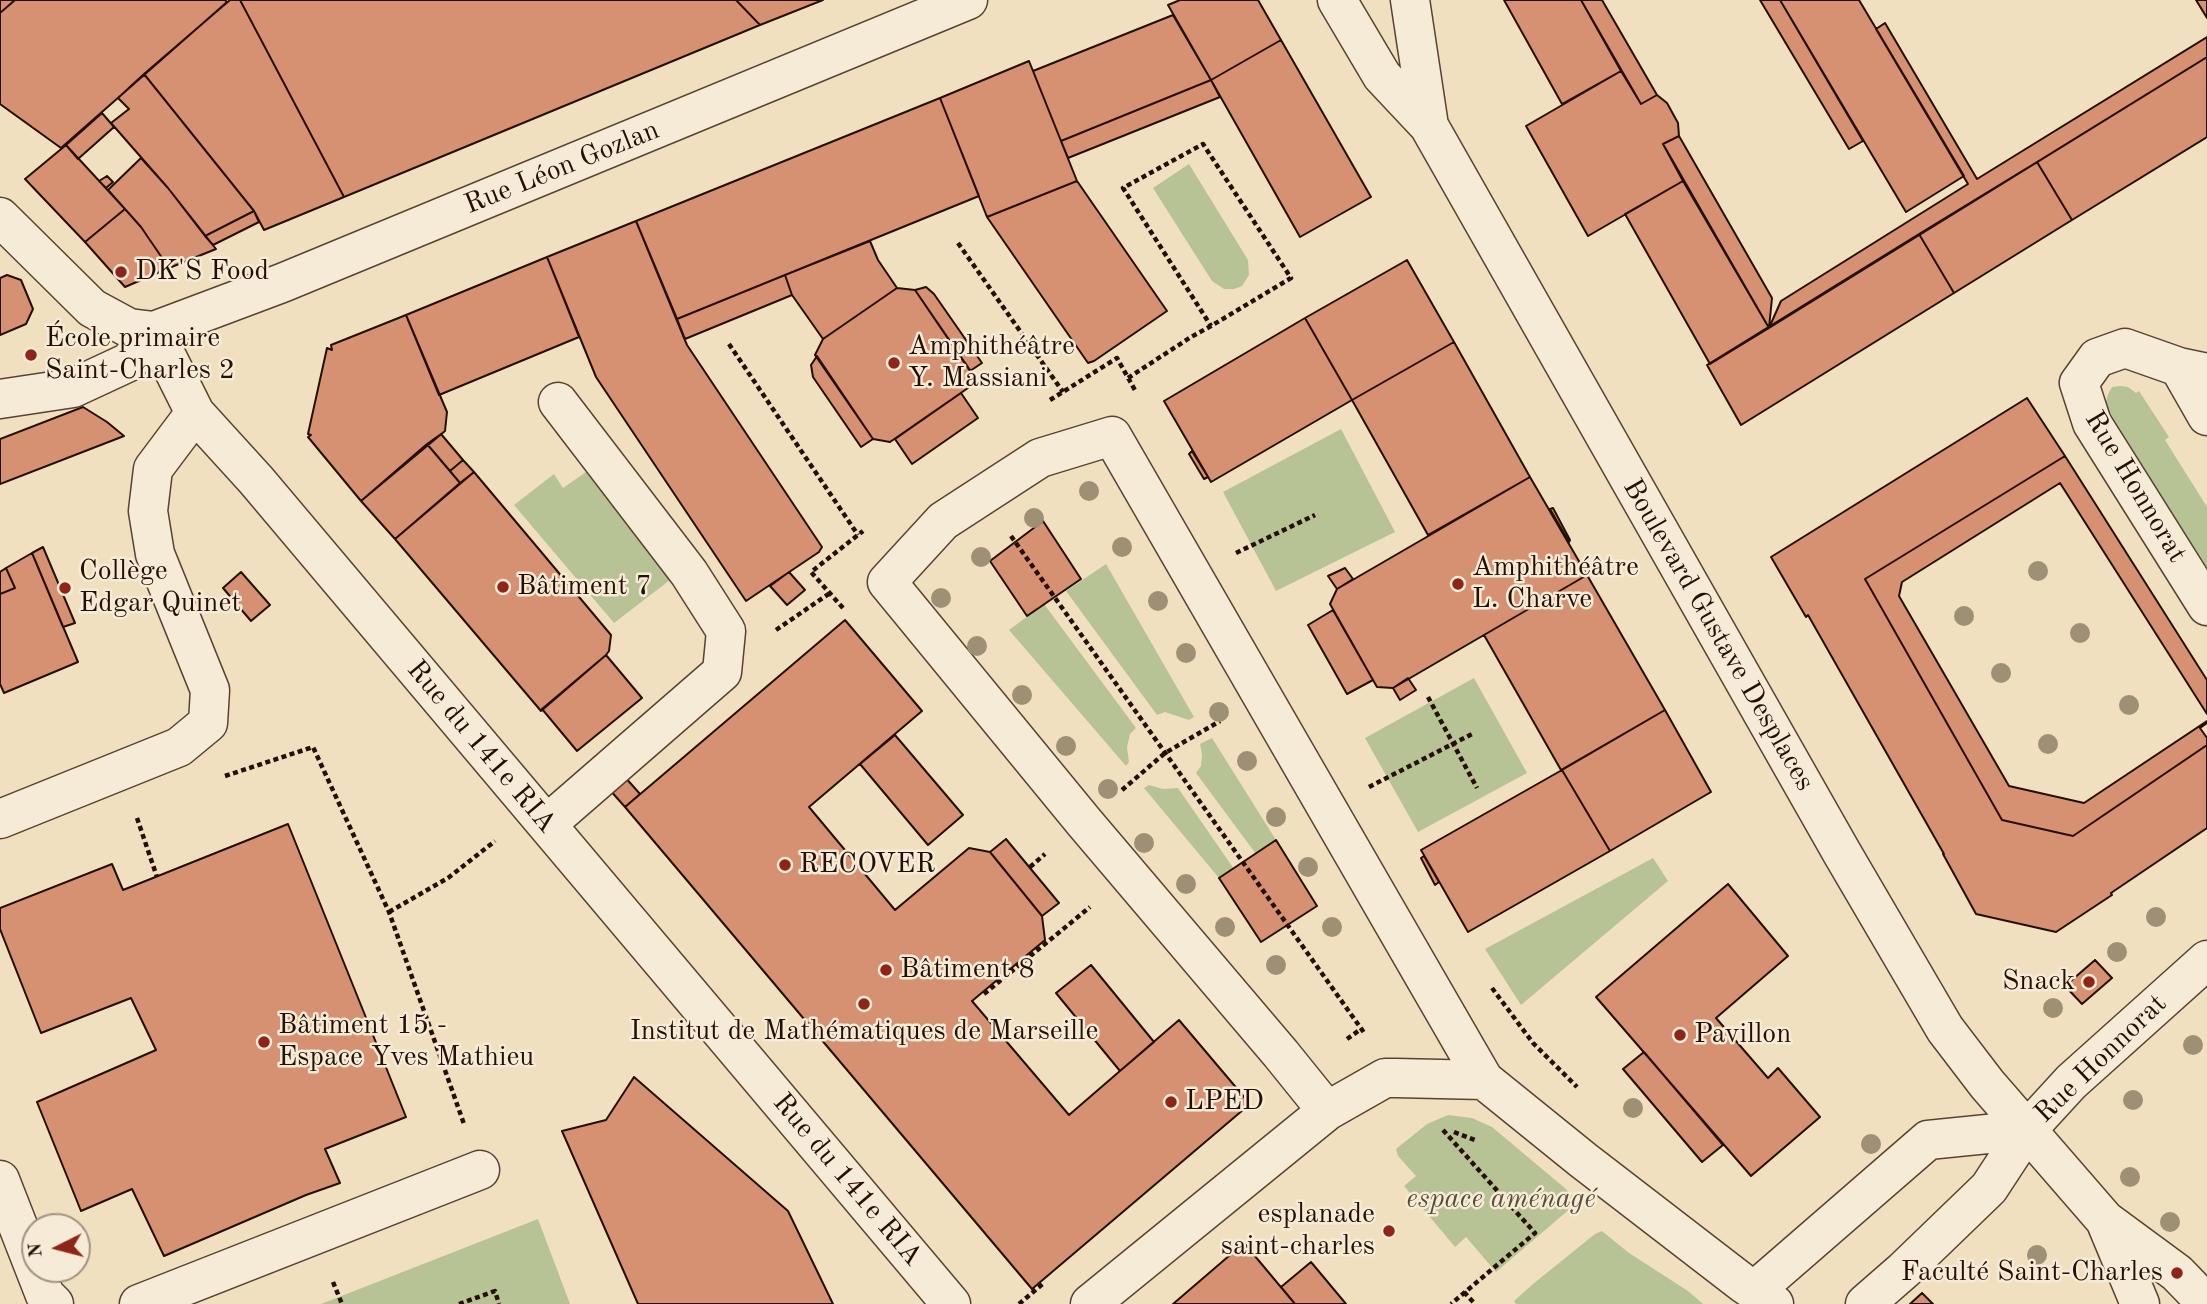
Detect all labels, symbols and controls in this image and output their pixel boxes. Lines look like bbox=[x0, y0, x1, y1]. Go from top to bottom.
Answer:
street label: Rue Léon Gozlan bbox=[460, 114, 664, 222]
place label: DK'S Food bbox=[135, 255, 269, 289]
marker: DK'S Food bbox=[113, 264, 129, 280]
place label: École primaire Saint-Charles 2 bbox=[45, 322, 235, 388]
place label: Amphithéâtre Y. Massiani bbox=[908, 330, 1075, 396]
marker: École primaire Saint-Charles 2 bbox=[23, 347, 39, 363]
marker: Amphithéâtre Y. Massiani bbox=[886, 355, 902, 371]
street label: Rue Honnorat bbox=[2077, 405, 2193, 569]
street label: Boulevard Gustave Desplaces bbox=[1615, 473, 1821, 797]
place label: Amphithéâtre L. Charve bbox=[1472, 551, 1639, 617]
place label: Collège Edgar Quinet bbox=[79, 555, 241, 621]
place label: Bâtiment 7 bbox=[517, 570, 652, 604]
marker: Amphithéâtre L. Charve bbox=[1450, 576, 1466, 592]
marker: Bâtiment 7 bbox=[495, 579, 511, 595]
marker: Collège Edgar Quinet bbox=[57, 580, 73, 596]
street label: Rue du 141e RIA bbox=[399, 654, 563, 840]
place label: RECOVER bbox=[799, 848, 935, 882]
marker: RECOVER bbox=[777, 857, 793, 873]
place label: Bâtiment 8 bbox=[900, 953, 1035, 987]
marker: Bâtiment 8 bbox=[878, 962, 894, 978]
place label: Snack bbox=[2002, 965, 2075, 999]
marker: Snack bbox=[2081, 974, 2097, 990]
street label: Rue Honnorat bbox=[2028, 988, 2174, 1130]
marker: Institut de Mathématiques de Marseille bbox=[856, 996, 872, 1012]
place label: Bâtiment 15 - Espace Yves Mathieu bbox=[278, 1009, 534, 1075]
place label: Institut de Mathématiques de Marseille bbox=[630, 1015, 1098, 1049]
place label: Pavillon bbox=[1694, 1018, 1791, 1052]
marker: Pavillon bbox=[1672, 1027, 1688, 1043]
marker: Bâtiment 15 - Espace Yves Mathieu bbox=[256, 1034, 272, 1050]
place label: LPED bbox=[1185, 1085, 1264, 1119]
street label: Rue du 141e RIA bbox=[765, 1087, 929, 1273]
marker: LPED bbox=[1163, 1094, 1179, 1110]
park label: espace aménagé bbox=[1406, 1183, 1596, 1217]
place label: esplanade saint-charles bbox=[1221, 1198, 1375, 1264]
north arrow bbox=[21, 1213, 91, 1283]
marker: esplanade saint-charles bbox=[1381, 1223, 1397, 1239]
text: N bbox=[26, 1242, 47, 1258]
place label: Faculté Saint-Charles bbox=[1901, 1256, 2163, 1290]
marker: Faculté Saint-Charles bbox=[2169, 1265, 2185, 1281]

